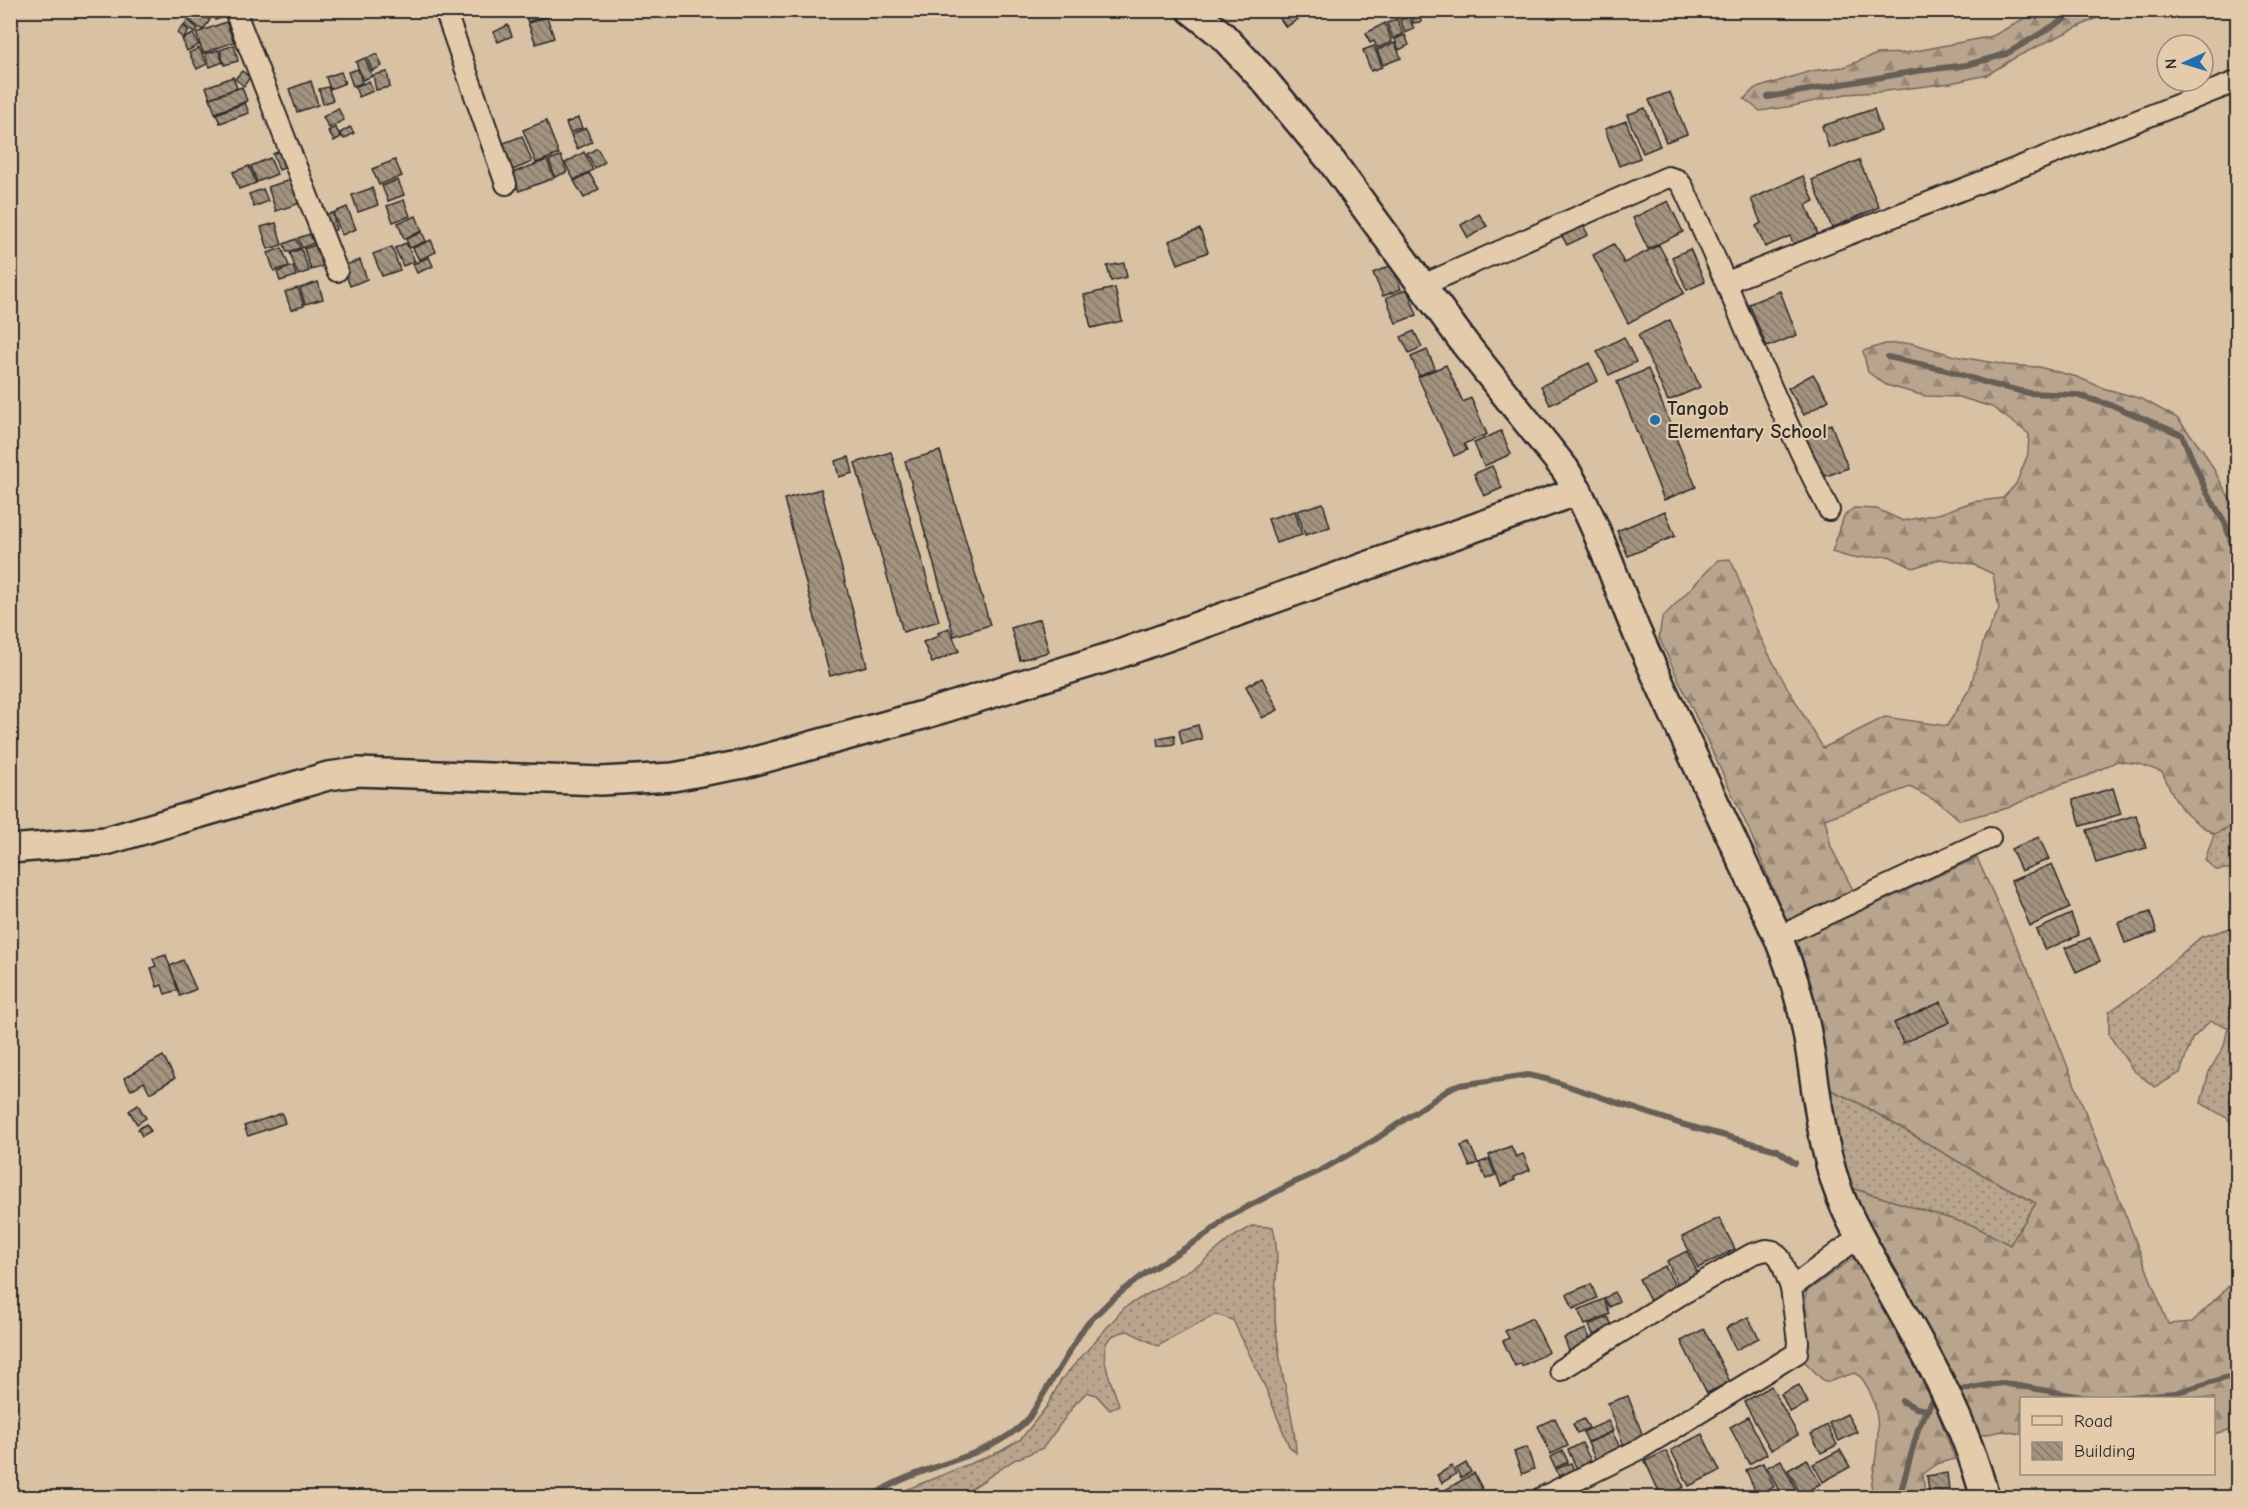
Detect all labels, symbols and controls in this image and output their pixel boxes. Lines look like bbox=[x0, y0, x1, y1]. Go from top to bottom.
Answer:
north arrow bbox=[2155, 33, 2215, 93]
text: N bbox=[2162, 58, 2180, 70]
place label: Tangob Elementary School bbox=[1667, 397, 1827, 443]
marker: Tangob Elementary School bbox=[1648, 413, 1662, 427]
legend bbox=[2020, 1397, 2215, 1475]
text: Road bbox=[2074, 1411, 2113, 1432]
text: Building bbox=[2074, 1441, 2136, 1462]

